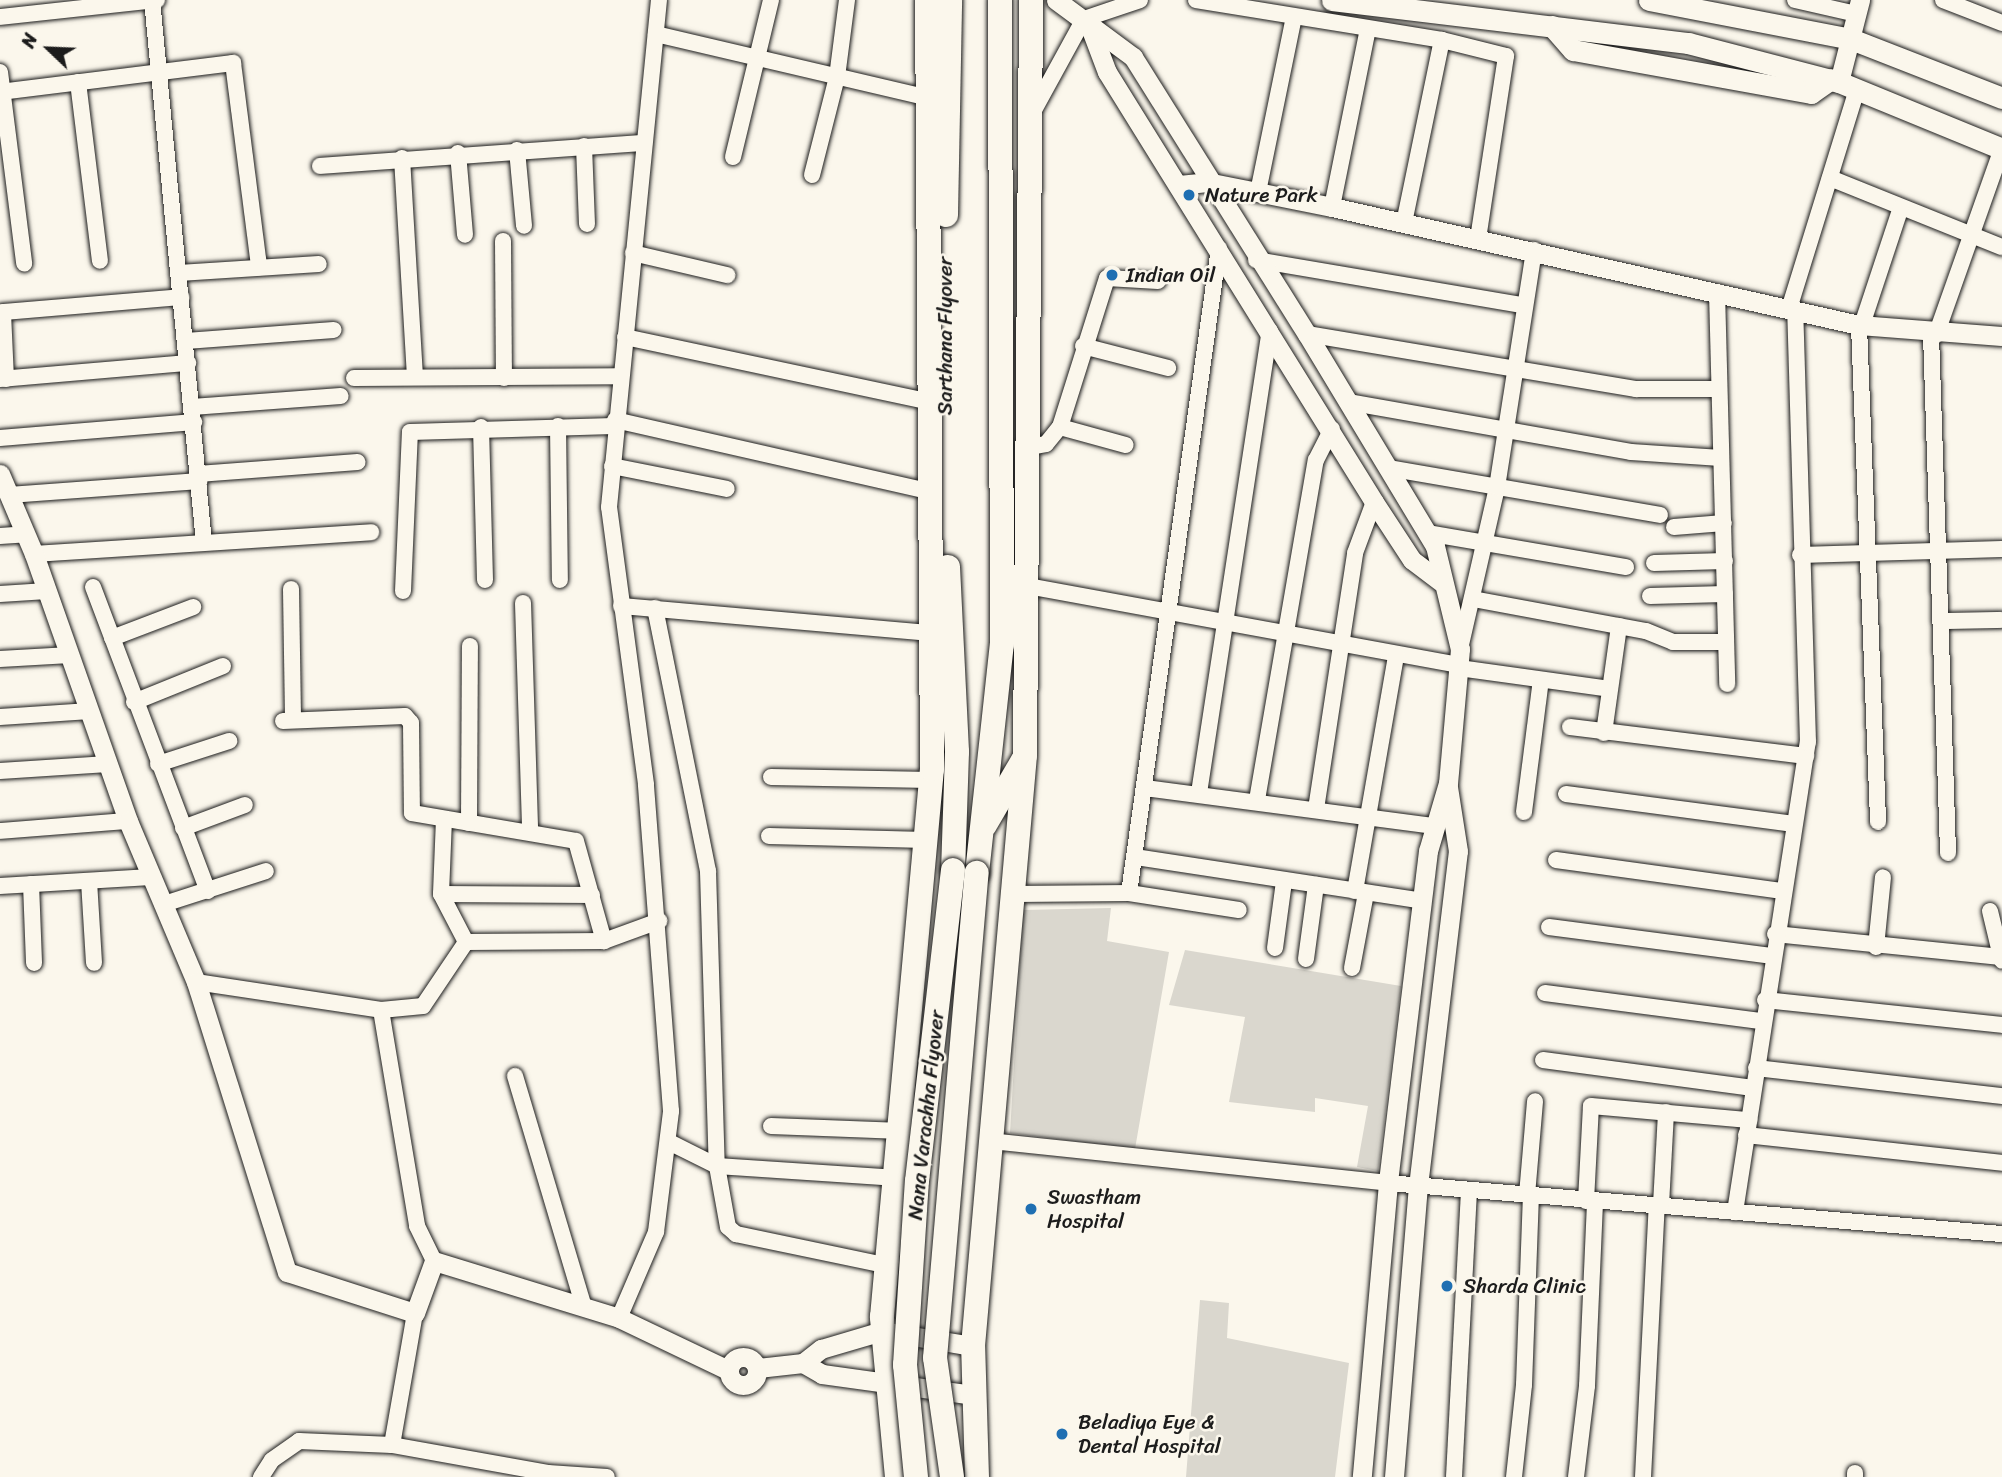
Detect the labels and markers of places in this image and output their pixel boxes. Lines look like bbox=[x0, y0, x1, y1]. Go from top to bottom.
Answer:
place label: Nature Park bbox=[1205, 182, 1318, 208]
marker: Nature Park bbox=[1179, 185, 1199, 205]
place label: Indian Oil bbox=[1126, 262, 1215, 288]
marker: Indian Oil bbox=[1104, 267, 1120, 283]
place label: Swastham Hospital bbox=[1047, 1184, 1141, 1234]
marker: Swastham Hospital bbox=[1021, 1199, 1041, 1219]
place label: Sharda Clinic bbox=[1463, 1273, 1586, 1299]
marker: Sharda Clinic bbox=[1437, 1276, 1457, 1296]
place label: Beladiya Eye & Dental Hospital bbox=[1078, 1409, 1221, 1459]
marker: Beladiya Eye & Dental Hospital bbox=[1052, 1424, 1072, 1444]

